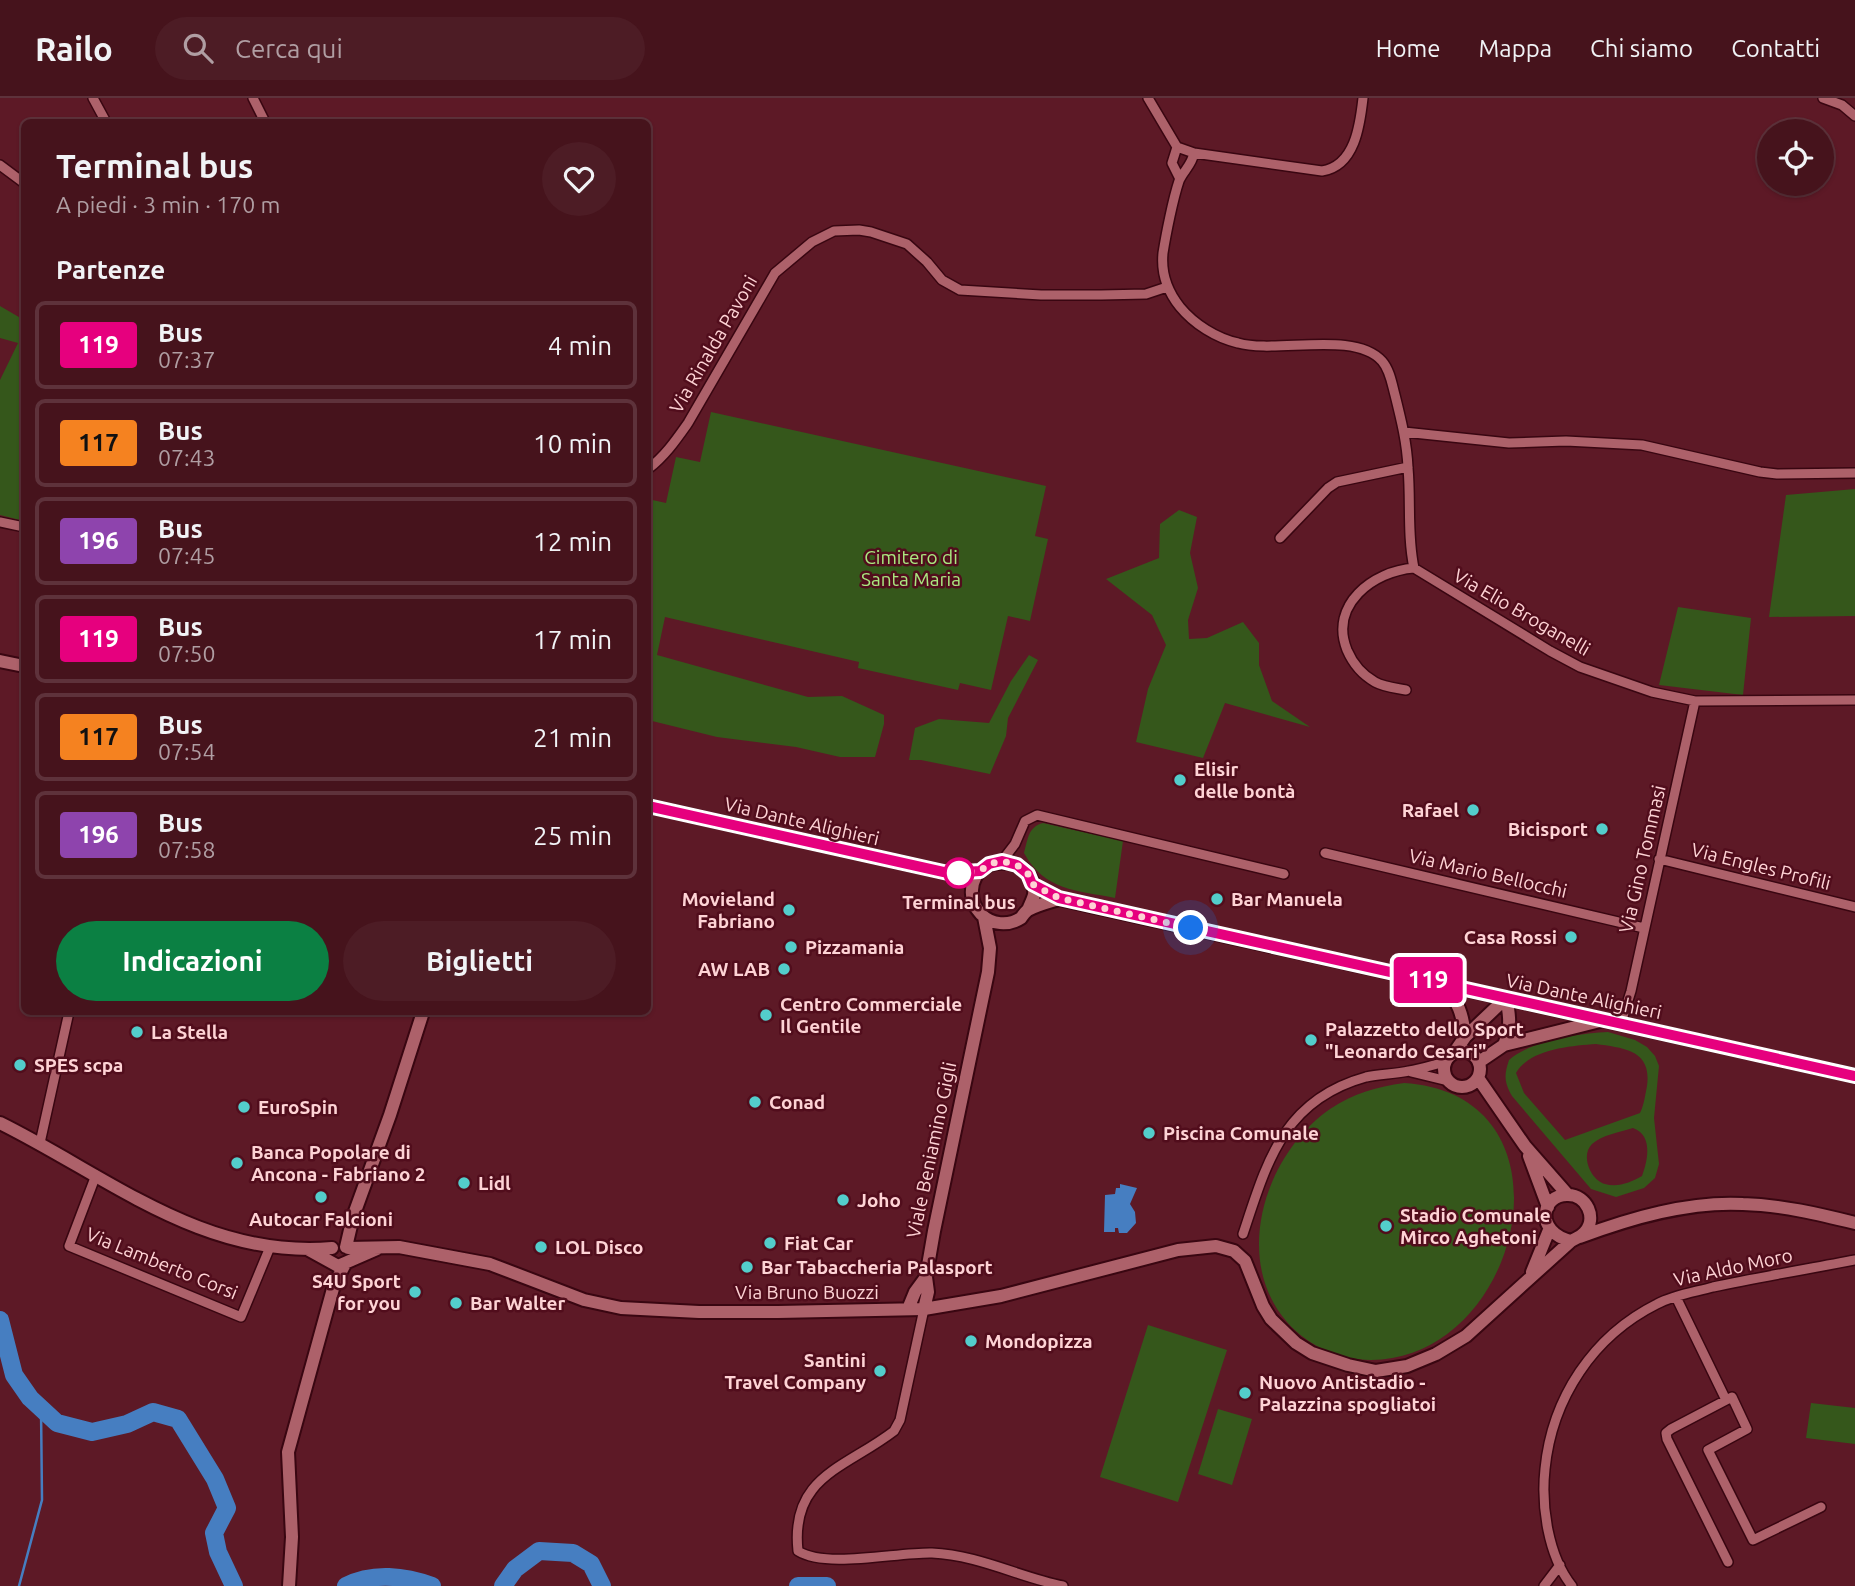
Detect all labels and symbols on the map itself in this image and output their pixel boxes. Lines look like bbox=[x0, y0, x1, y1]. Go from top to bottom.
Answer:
street label: Via Rinalda Pavoni bbox=[665, 271, 761, 417]
park label: Cimitero di Santa Maria bbox=[861, 546, 961, 590]
street label: Via Elio Broganelli bbox=[1450, 564, 1594, 660]
place label: Elisir delle bontà bbox=[1194, 758, 1295, 802]
marker: Elisir delle bontà bbox=[1172, 772, 1188, 788]
street label: Via Gino Tommasi bbox=[1614, 783, 1670, 935]
street label: Via Dante Alighieri bbox=[722, 792, 882, 850]
place label: Rafael bbox=[1402, 799, 1459, 821]
marker: Rafael bbox=[1465, 802, 1481, 818]
place label: Bicisport bbox=[1508, 818, 1588, 840]
marker: Bicisport bbox=[1594, 821, 1610, 837]
street label: Via Engles Profili bbox=[1689, 838, 1833, 894]
street label: Via Mario Bellocchi bbox=[1407, 844, 1569, 902]
marker: Terminal bus bbox=[944, 858, 974, 888]
place label: Movieland Fabriano bbox=[682, 888, 775, 932]
place label: Bar Manuela bbox=[1231, 888, 1343, 910]
place label: Terminal bus bbox=[902, 891, 1016, 913]
marker: Bar Manuela bbox=[1209, 891, 1225, 907]
marker: Movieland Fabriano bbox=[781, 902, 797, 918]
your location bbox=[1173, 910, 1208, 945]
place label: Casa Rossi bbox=[1464, 926, 1557, 948]
marker: Casa Rossi bbox=[1563, 929, 1579, 945]
place label: Pizzamania bbox=[805, 936, 904, 958]
marker: Pizzamania bbox=[783, 939, 799, 955]
line badge: 119 bbox=[1388, 957, 1468, 1003]
place label: AW LAB bbox=[698, 958, 770, 980]
marker: AW LAB bbox=[776, 961, 792, 977]
street label: Via Dante Alighieri bbox=[1504, 969, 1664, 1023]
place label: Centro Commerciale Il Gentile bbox=[780, 993, 962, 1037]
marker: Centro Commerciale Il Gentile bbox=[758, 1007, 774, 1023]
place label: Palazzetto dello Sport "Leonardo Cesari" bbox=[1325, 1018, 1524, 1062]
place label: La Stella bbox=[151, 1021, 228, 1043]
marker: La Stella bbox=[129, 1024, 145, 1040]
marker: Palazzetto dello Sport "Leonardo Cesari" bbox=[1303, 1032, 1319, 1048]
place label: SPES scpa bbox=[34, 1054, 123, 1076]
marker: SPES scpa bbox=[12, 1057, 28, 1073]
street label: Viale Beniamino Gigli bbox=[902, 1060, 960, 1240]
place label: Conad bbox=[769, 1091, 825, 1113]
marker: Conad bbox=[747, 1094, 763, 1110]
place label: EuroSpin bbox=[258, 1096, 338, 1118]
marker: EuroSpin bbox=[236, 1099, 252, 1115]
place label: Piscina Comunale bbox=[1163, 1122, 1319, 1144]
marker: Piscina Comunale bbox=[1141, 1125, 1157, 1141]
place label: Banca Popolare di Ancona - Fabriano 2 bbox=[251, 1141, 426, 1185]
marker: Banca Popolare di Ancona - Fabriano 2 bbox=[229, 1155, 245, 1171]
place label: Lidl bbox=[478, 1172, 511, 1194]
marker: Lidl bbox=[456, 1175, 472, 1191]
marker: Autocar Falcioni bbox=[313, 1189, 329, 1205]
place label: Joho bbox=[857, 1189, 901, 1211]
marker: Joho bbox=[835, 1192, 851, 1208]
place label: Stadio Comunale Mirco Aghetoni bbox=[1400, 1204, 1551, 1248]
place label: Autocar Falcioni bbox=[249, 1208, 393, 1230]
marker: Stadio Comunale Mirco Aghetoni bbox=[1378, 1218, 1394, 1234]
street label: Via Lamberto Corsi bbox=[83, 1222, 241, 1304]
place label: Fiat Car bbox=[784, 1232, 854, 1254]
marker: Fiat Car bbox=[762, 1235, 778, 1251]
place label: LOL Disco bbox=[555, 1236, 643, 1258]
marker: LOL Disco bbox=[533, 1239, 549, 1255]
street label: Via Aldo Moro bbox=[1671, 1244, 1795, 1290]
place label: Bar Tabaccheria Palasport bbox=[761, 1256, 993, 1278]
marker: Bar Tabaccheria Palasport bbox=[739, 1259, 755, 1275]
place label: S4U Sport for you bbox=[312, 1270, 401, 1314]
street label: Via Bruno Buozzi bbox=[735, 1281, 879, 1303]
marker: S4U Sport for you bbox=[407, 1284, 423, 1300]
place label: Bar Walter bbox=[470, 1292, 566, 1314]
marker: Bar Walter bbox=[448, 1295, 464, 1311]
place label: Mondopizza bbox=[985, 1330, 1093, 1352]
marker: Mondopizza bbox=[963, 1333, 979, 1349]
place label: Santini Travel Company bbox=[724, 1349, 866, 1393]
marker: Santini Travel Company bbox=[872, 1363, 888, 1379]
place label: Nuovo Antistadio - Palazzina spogliatoi bbox=[1259, 1371, 1436, 1415]
marker: Nuovo Antistadio - Palazzina spogliatoi bbox=[1237, 1385, 1253, 1401]

